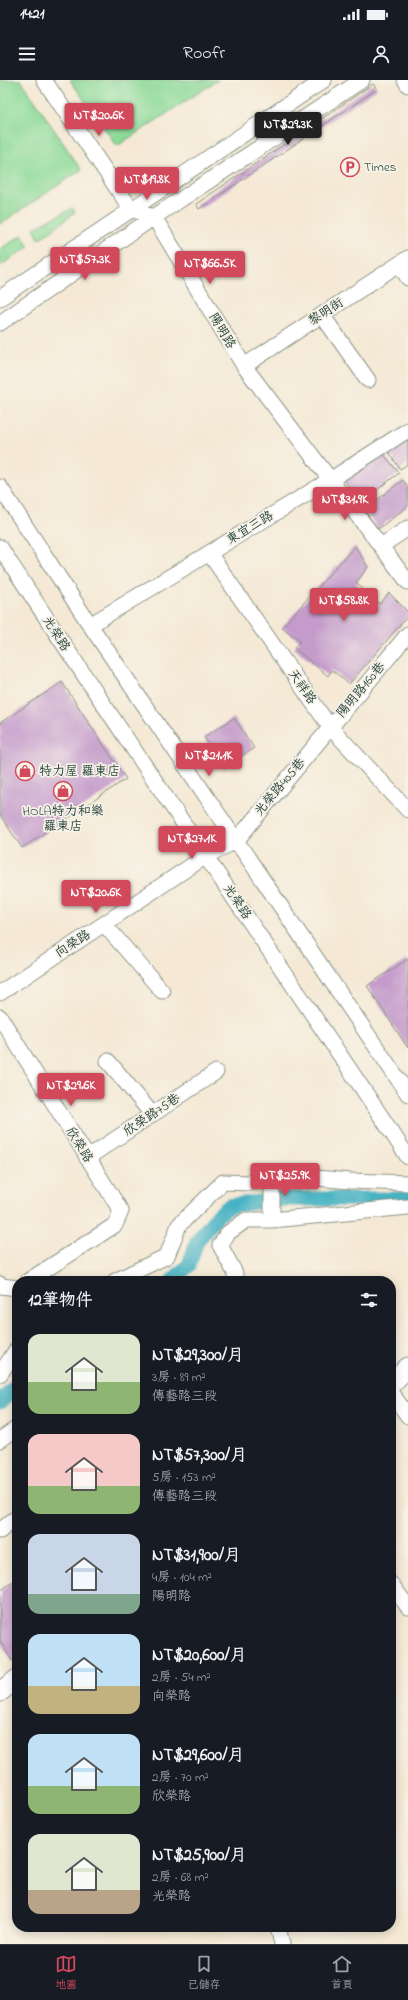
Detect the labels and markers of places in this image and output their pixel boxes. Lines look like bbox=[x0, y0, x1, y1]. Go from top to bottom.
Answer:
pin: NT$20.6K bbox=[58, 103, 140, 137]
pin: NT$29.3K bbox=[247, 112, 329, 146]
parking icon: Times bbox=[339, 156, 361, 178]
place label: Times bbox=[364, 158, 397, 177]
pin: NT$19.8K bbox=[106, 167, 188, 201]
pin: NT$57.3K bbox=[44, 247, 126, 281]
pin: NT$66.5K bbox=[169, 251, 251, 285]
pin: NT$31.9K bbox=[304, 487, 386, 521]
pin: NT$58.8K bbox=[303, 588, 385, 622]
pin: NT$21.1K bbox=[168, 743, 250, 777]
shop icon: 特力屋 羅東店 bbox=[14, 760, 36, 782]
place label: 特力屋 羅東店 bbox=[39, 762, 120, 781]
shop icon: HOLA特力和樂 羅東店 bbox=[52, 780, 74, 802]
place label: HOLA特力和樂 羅東店 bbox=[23, 802, 103, 836]
pin: NT$27.1K bbox=[151, 826, 233, 860]
pin: NT$20.6K bbox=[55, 880, 137, 914]
pin: NT$29.6K bbox=[30, 1073, 112, 1107]
pin: NT$25.9K bbox=[244, 1163, 326, 1197]

